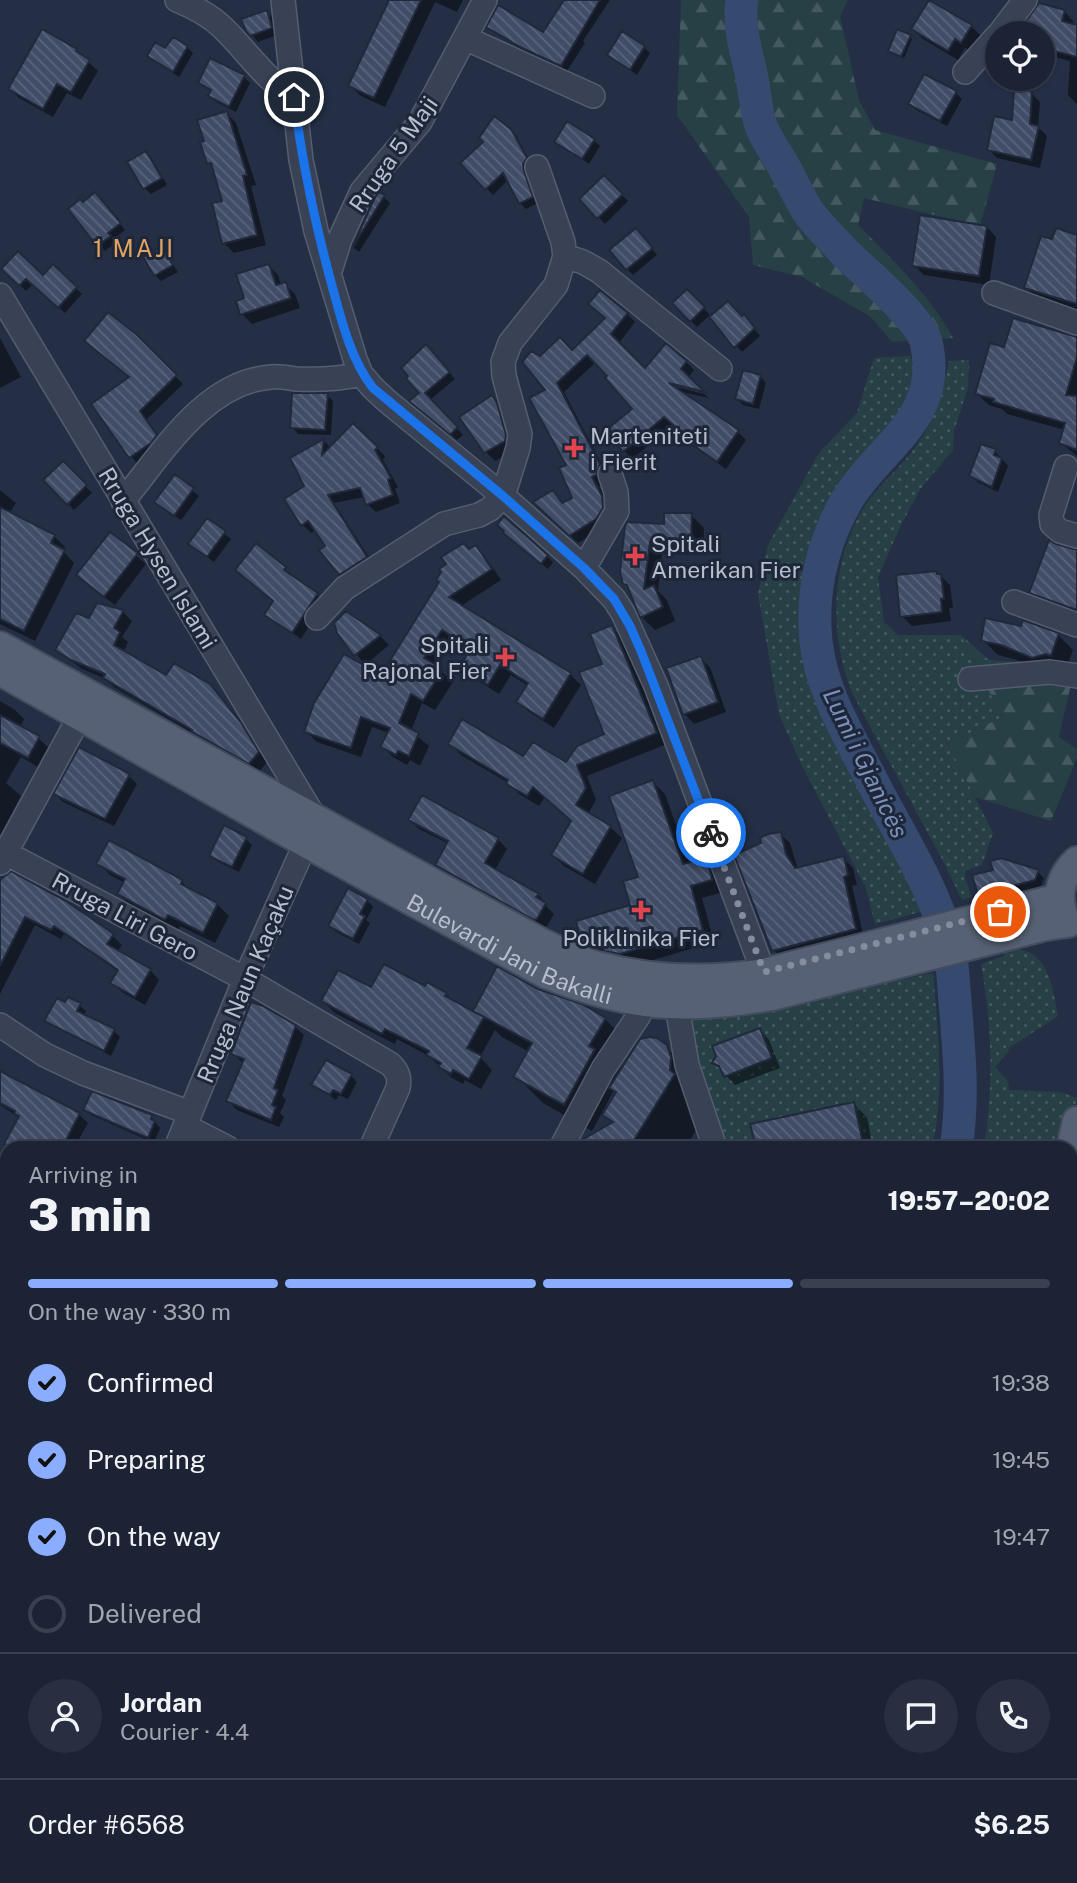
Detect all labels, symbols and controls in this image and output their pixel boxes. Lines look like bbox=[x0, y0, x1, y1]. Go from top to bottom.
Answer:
map controls bbox=[985, 21, 1055, 91]
button: locate bbox=[985, 21, 1055, 91]
pin bbox=[264, 67, 324, 127]
icon: home bbox=[275, 78, 313, 116]
street label: Rruga 5 Maji bbox=[343, 91, 443, 217]
district label: 1 MAJI bbox=[93, 234, 175, 262]
place label: Marteniteti i Fierit bbox=[590, 422, 708, 475]
marker: Marteniteti i Fierit bbox=[564, 438, 584, 458]
street label: Rruga Hysen Islami bbox=[93, 463, 223, 653]
place label: Spitali Amerikan Fier bbox=[651, 530, 801, 583]
marker: Spitali Amerikan Fier bbox=[625, 546, 645, 566]
place label: Spitali Rajonal Fier bbox=[362, 631, 489, 684]
marker: Spitali Rajonal Fier bbox=[495, 647, 515, 667]
water label: Lumi i Gjanicës bbox=[818, 684, 914, 843]
courier bbox=[676, 798, 746, 868]
icon: bike bbox=[692, 814, 730, 852]
street label: Rruga Liri Gero bbox=[48, 866, 202, 966]
street label: Rruga Naun Kaçaku bbox=[191, 881, 299, 1087]
pin bbox=[970, 882, 1030, 942]
street label: Bulevardi Jani Bakalli bbox=[403, 887, 615, 1009]
icon: bag bbox=[981, 893, 1019, 931]
marker: Poliklinika Fier bbox=[631, 900, 651, 920]
place label: Poliklinika Fier bbox=[562, 924, 720, 951]
text: Arriving in bbox=[28, 1161, 138, 1188]
text: 19:57–20:02 bbox=[887, 1185, 1050, 1216]
text: 3 min bbox=[28, 1187, 152, 1241]
text: On the way · 330 m bbox=[28, 1298, 231, 1325]
icon: check bbox=[28, 1364, 66, 1402]
text: Confirmed bbox=[87, 1367, 214, 1398]
text: 19:38 bbox=[992, 1369, 1050, 1396]
icon: check bbox=[28, 1441, 66, 1479]
text: Preparing bbox=[87, 1444, 206, 1475]
text: 19:45 bbox=[992, 1446, 1050, 1473]
icon: check bbox=[28, 1518, 66, 1556]
text: On the way bbox=[87, 1521, 221, 1552]
text: 19:47 bbox=[993, 1523, 1050, 1550]
text: Delivered bbox=[87, 1598, 202, 1629]
button: person bbox=[28, 1679, 102, 1753]
button: chat bbox=[884, 1679, 958, 1753]
button: phone bbox=[976, 1679, 1050, 1753]
text: Jordan bbox=[120, 1687, 202, 1718]
text: Courier · 4.4 bbox=[120, 1718, 249, 1745]
text: Order #6568 bbox=[28, 1809, 185, 1840]
text: $6.25 bbox=[974, 1809, 1050, 1840]

